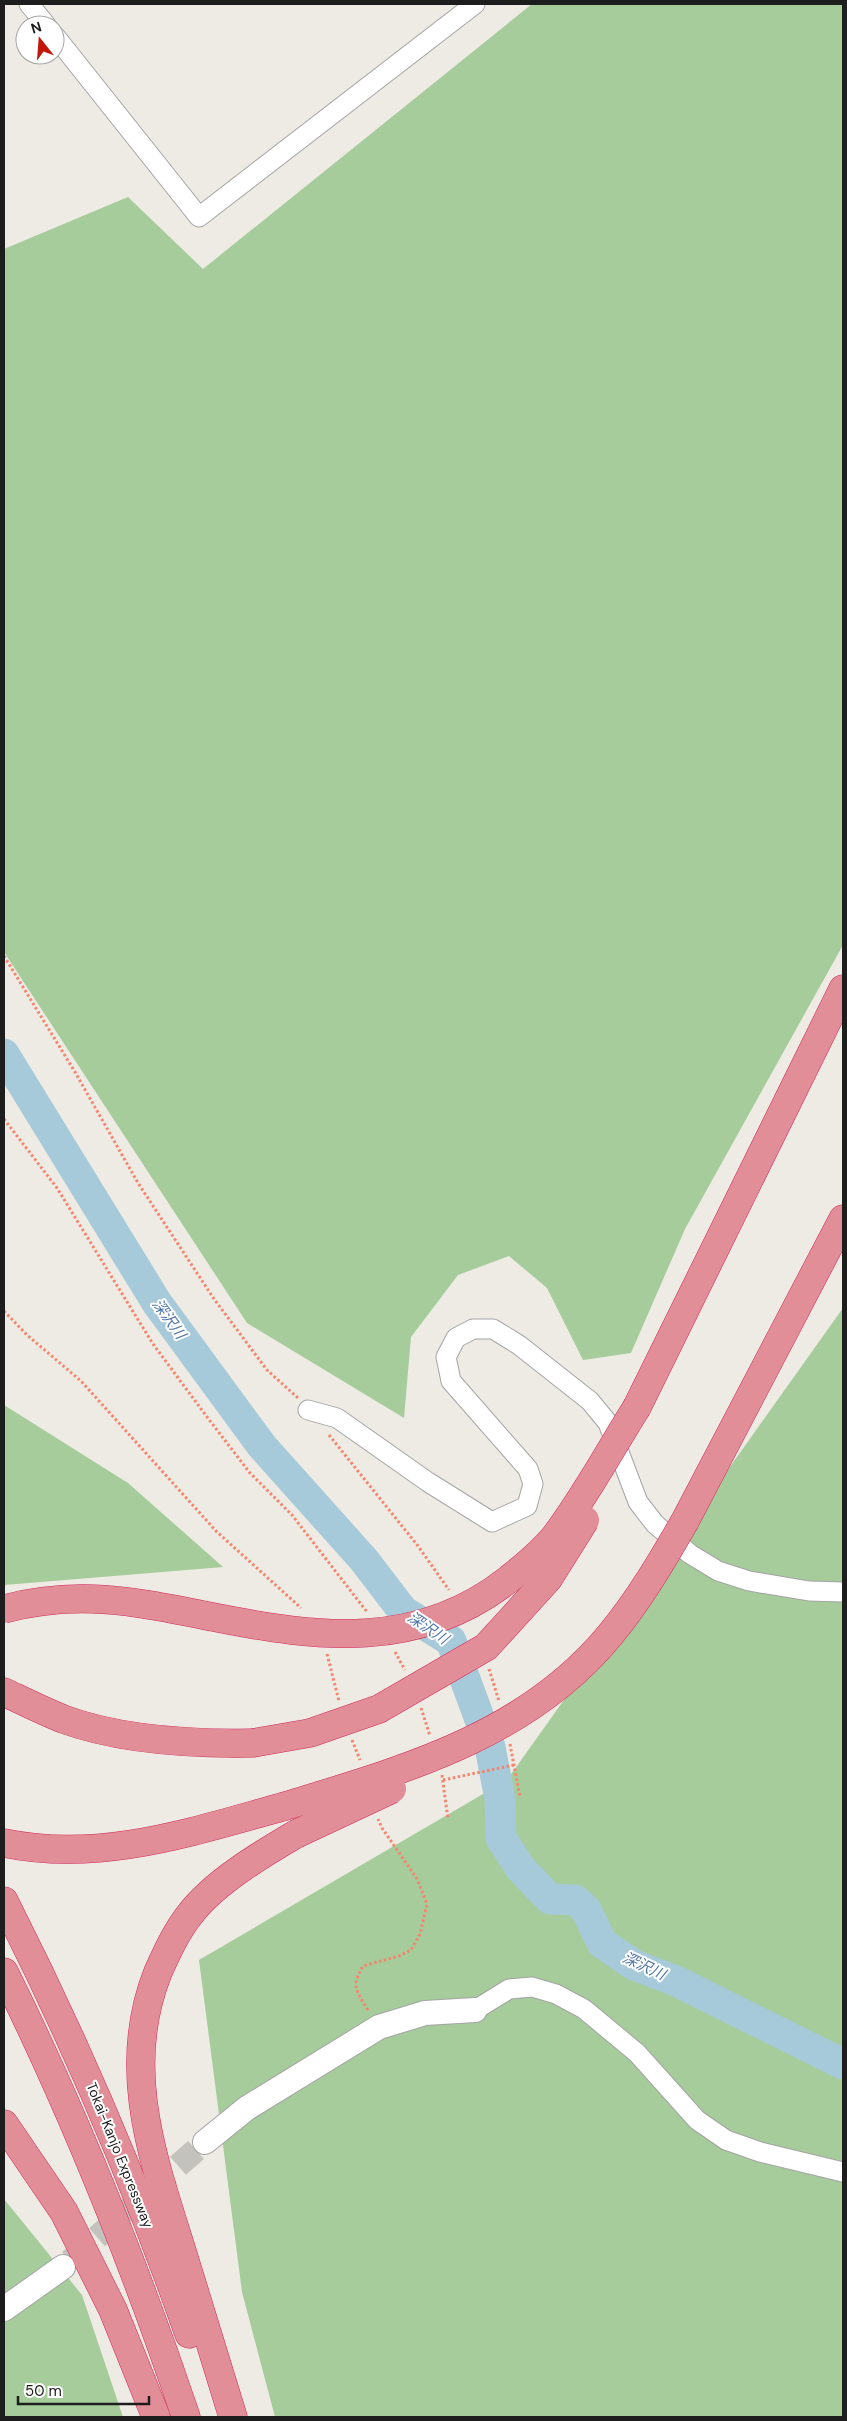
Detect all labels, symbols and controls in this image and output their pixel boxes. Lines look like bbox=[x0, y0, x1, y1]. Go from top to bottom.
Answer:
north arrow bbox=[15, 15, 65, 65]
text: N bbox=[29, 17, 44, 38]
water label: 深沢川 bbox=[148, 1295, 191, 1345]
water label: 深沢川 bbox=[404, 1607, 454, 1650]
water label: 深沢川 bbox=[619, 1947, 670, 1985]
street label: Tokai-Kanjo Expressway bbox=[83, 2080, 158, 2231]
scale bar bbox=[18, 2374, 149, 2406]
text: 50 m bbox=[25, 2381, 62, 2401]

